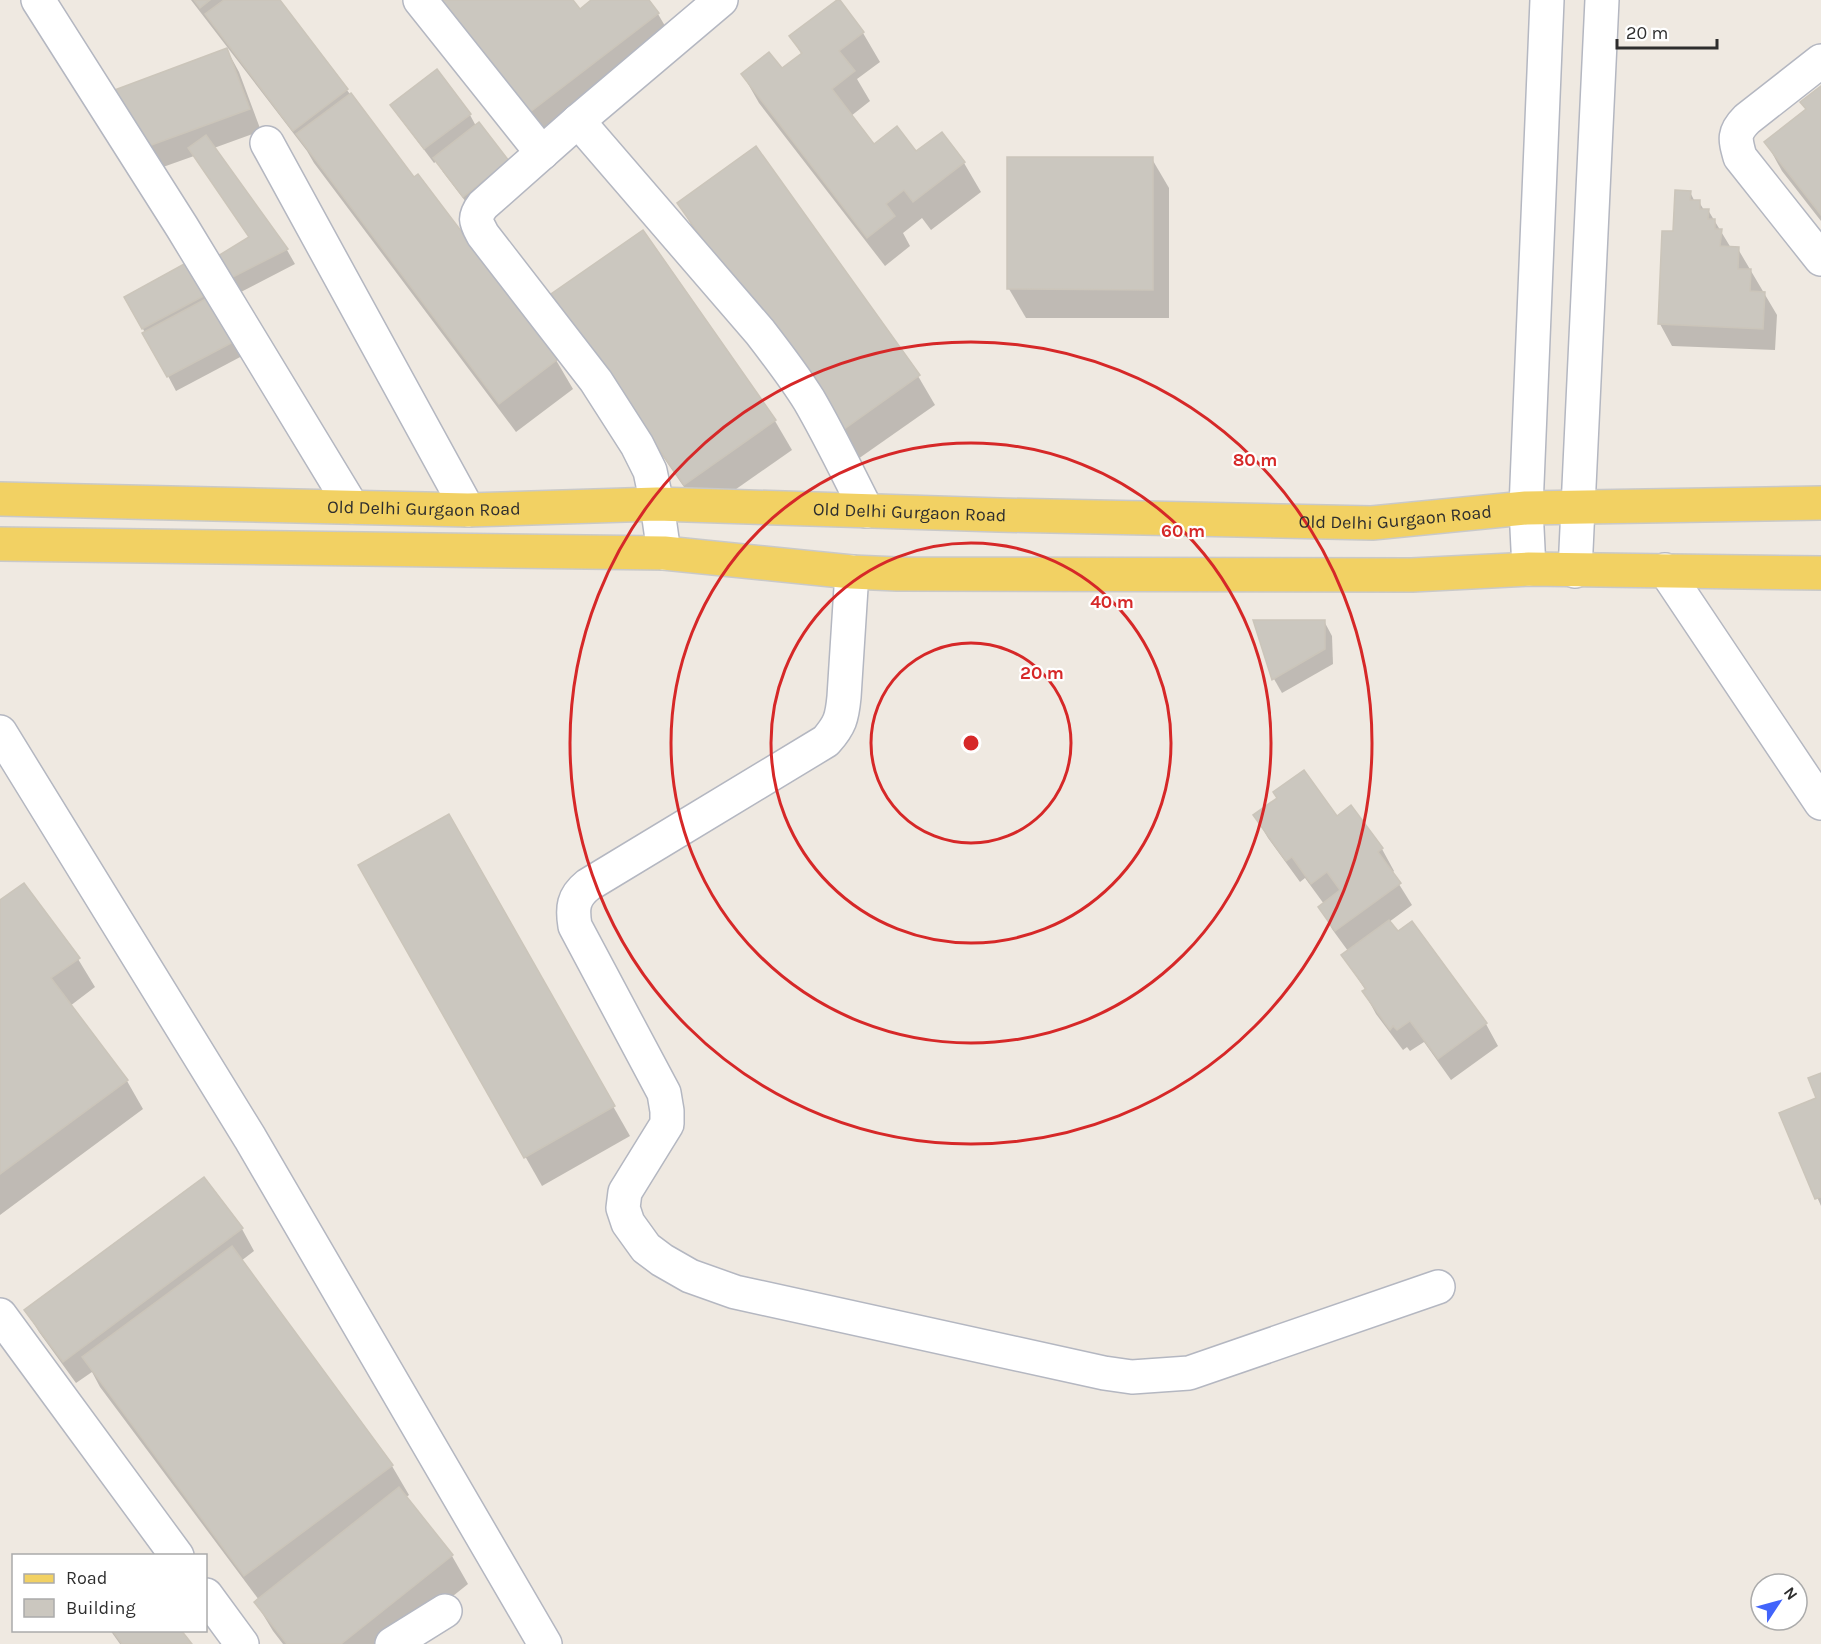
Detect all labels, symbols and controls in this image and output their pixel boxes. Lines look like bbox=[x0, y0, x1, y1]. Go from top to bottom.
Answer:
scale bar bbox=[1617, 12, 1718, 50]
text: 20 m bbox=[1626, 22, 1668, 44]
text: 80 m bbox=[1233, 449, 1277, 471]
street label: Old Delhi Gurgaon Road bbox=[327, 496, 521, 521]
street label: Old Delhi Gurgaon Road bbox=[813, 498, 1007, 526]
street label: Old Delhi Gurgaon Road bbox=[1298, 500, 1493, 534]
text: 60 m bbox=[1161, 520, 1205, 542]
text: 40 m bbox=[1090, 591, 1134, 613]
text: 20 m bbox=[1020, 662, 1064, 684]
centre of rings bbox=[961, 733, 981, 753]
legend bbox=[12, 1554, 207, 1632]
text: Road bbox=[66, 1567, 107, 1589]
north arrow bbox=[1749, 1572, 1809, 1632]
text: N bbox=[1780, 1583, 1802, 1604]
text: Building bbox=[66, 1597, 136, 1619]

